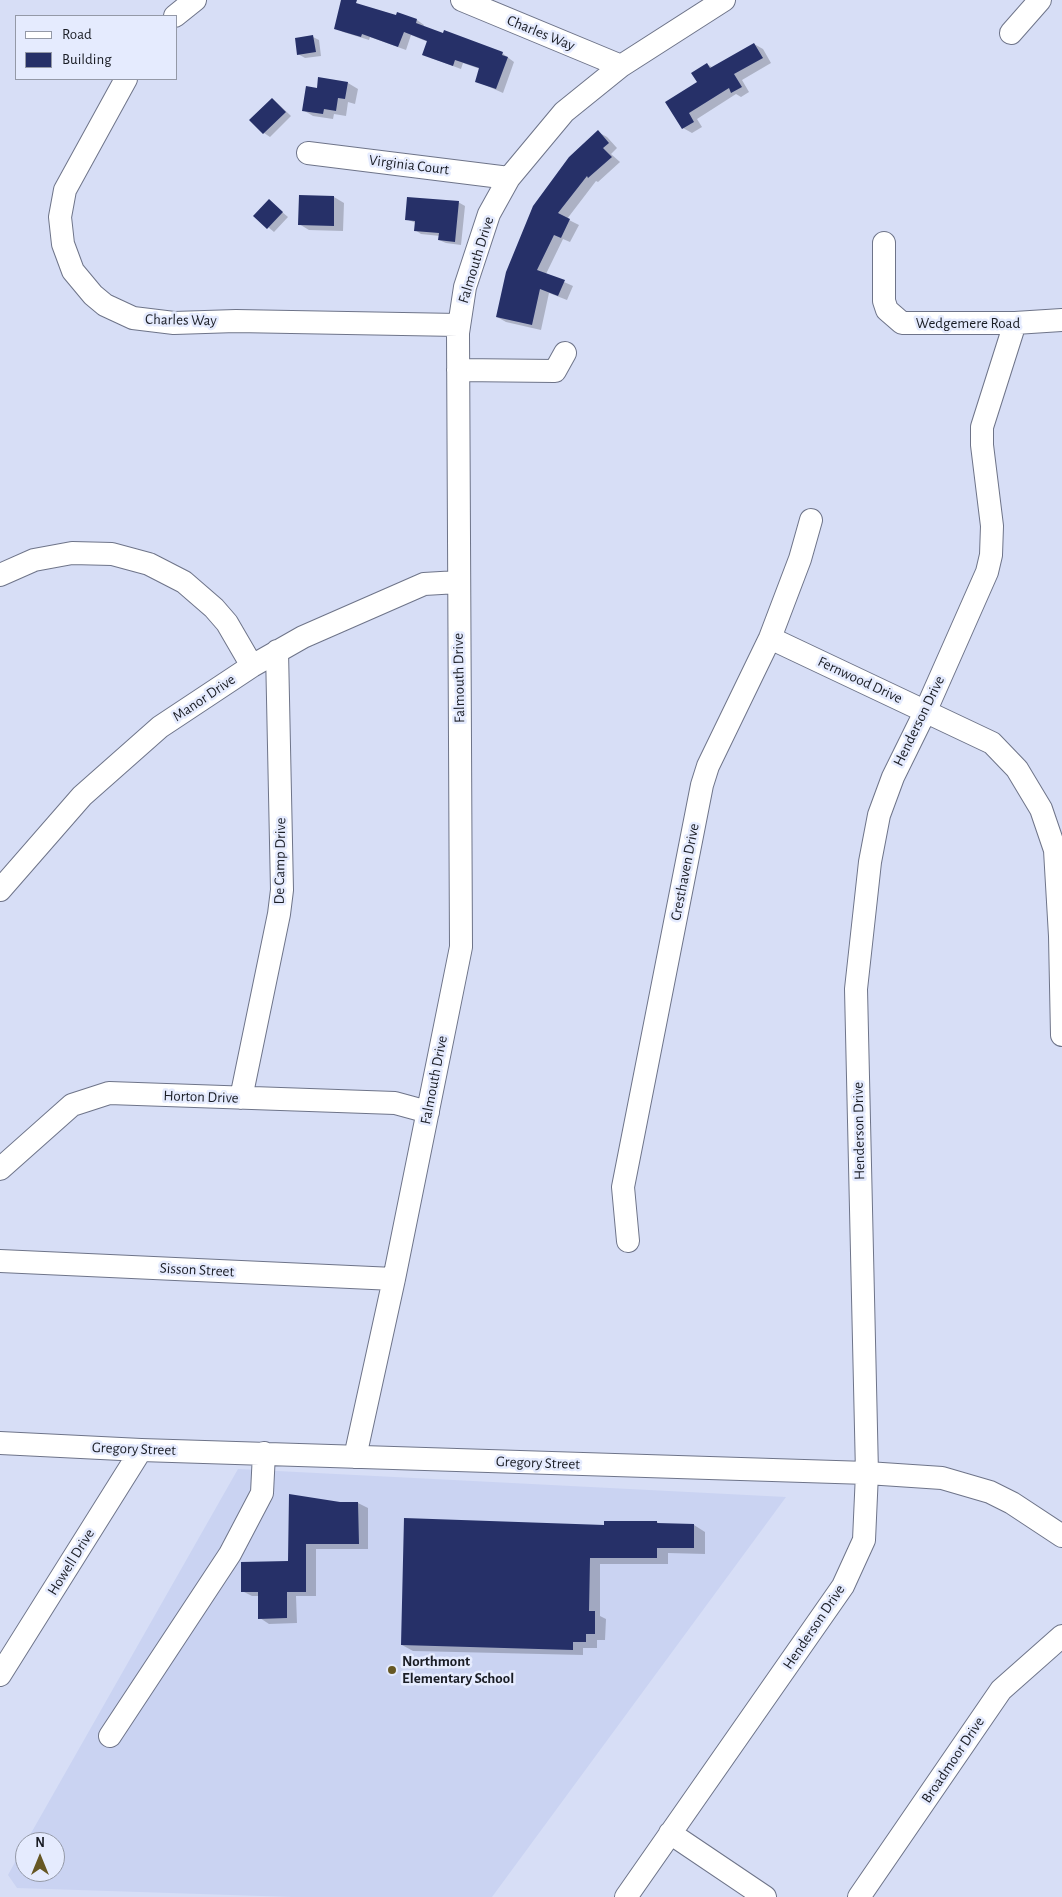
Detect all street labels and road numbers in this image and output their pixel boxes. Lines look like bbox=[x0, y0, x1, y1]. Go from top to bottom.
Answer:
street label: Charles Way bbox=[504, 11, 578, 55]
street label: Virginia Court bbox=[368, 151, 450, 179]
street label: Falmouth Drive bbox=[454, 214, 498, 306]
street label: Charles Way bbox=[145, 310, 217, 330]
street label: Wedgemere Road bbox=[916, 314, 1020, 332]
street label: Falmouth Drive bbox=[449, 633, 469, 723]
street label: Fernwood Drive bbox=[815, 653, 905, 707]
street label: Manor Drive bbox=[169, 670, 239, 726]
street label: Henderson Drive bbox=[889, 673, 949, 769]
street label: De Camp Drive bbox=[270, 817, 290, 905]
street label: Cresthaven Drive bbox=[667, 822, 703, 922]
street label: Falmouth Drive bbox=[417, 1034, 451, 1126]
street label: Henderson Drive bbox=[849, 1082, 869, 1180]
street label: Horton Drive bbox=[163, 1087, 239, 1107]
street label: Sisson Street bbox=[159, 1259, 235, 1281]
street label: Gregory Street bbox=[92, 1439, 176, 1459]
street label: Gregory Street bbox=[496, 1453, 580, 1473]
street label: Howell Drive bbox=[43, 1525, 99, 1599]
street label: Henderson Drive bbox=[779, 1581, 849, 1673]
street label: Broadmoor Drive bbox=[918, 1714, 988, 1806]

